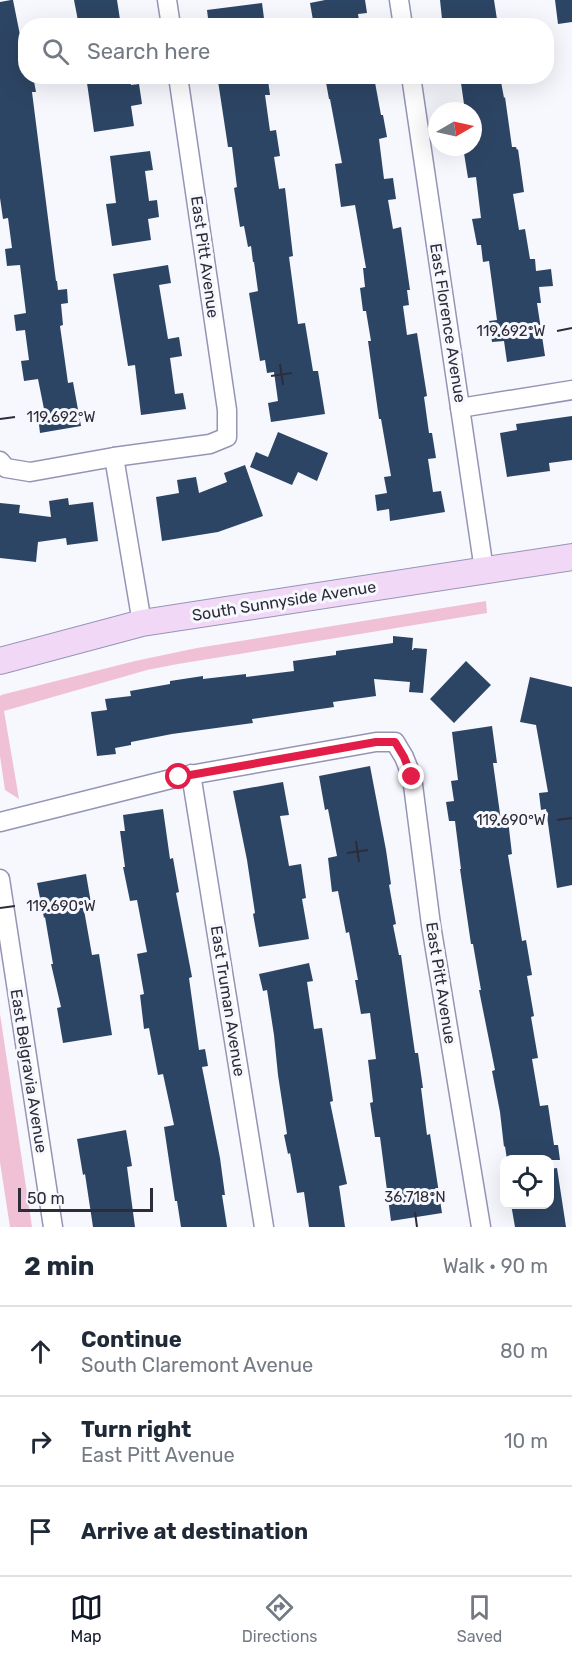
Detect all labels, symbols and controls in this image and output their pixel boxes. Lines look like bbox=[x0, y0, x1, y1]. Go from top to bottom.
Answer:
search box bbox=[18, 18, 554, 84]
icon: search bbox=[39, 35, 72, 68]
text: Search here bbox=[87, 38, 210, 65]
north arrow bbox=[428, 102, 482, 156]
street label: East Pitt Avenue bbox=[187, 195, 223, 319]
street label: East Florence Avenue bbox=[426, 242, 470, 404]
text: 119.692°W bbox=[477, 322, 545, 340]
text: 119.692°W bbox=[27, 408, 95, 426]
street label: South Sunnyside Avenue bbox=[191, 577, 377, 625]
route start bbox=[165, 763, 191, 789]
route end bbox=[398, 763, 424, 789]
text: 119.690°W bbox=[476, 811, 546, 829]
text: 119.690°W bbox=[26, 897, 96, 915]
street label: East Pitt Avenue bbox=[422, 921, 460, 1045]
street label: East Truman Avenue bbox=[207, 924, 249, 1078]
street label: East Belgravia Avenue bbox=[7, 988, 51, 1154]
map controls bbox=[500, 1155, 554, 1209]
button: locate bbox=[500, 1155, 554, 1209]
scale bar bbox=[18, 1185, 153, 1212]
text: 36.718°N bbox=[384, 1188, 446, 1206]
text: 50 m bbox=[27, 1189, 65, 1208]
text: 2 min bbox=[24, 1251, 94, 1282]
text: Walk · 90 m bbox=[443, 1254, 548, 1278]
text: Continue bbox=[81, 1326, 182, 1353]
icon: ahead bbox=[24, 1335, 57, 1368]
text: 80 m bbox=[500, 1339, 548, 1363]
text: South Claremont Avenue bbox=[81, 1353, 313, 1377]
text: Turn right bbox=[81, 1416, 191, 1443]
icon: right bbox=[24, 1425, 57, 1458]
text: 10 m bbox=[504, 1429, 548, 1453]
text: East Pitt Avenue bbox=[81, 1443, 235, 1467]
icon: arrive bbox=[24, 1515, 57, 1548]
text: Arrive at destination bbox=[81, 1518, 308, 1545]
tab: Map bbox=[70, 1591, 103, 1646]
tab: Directions bbox=[242, 1591, 318, 1646]
tab: Saved bbox=[457, 1591, 502, 1646]

